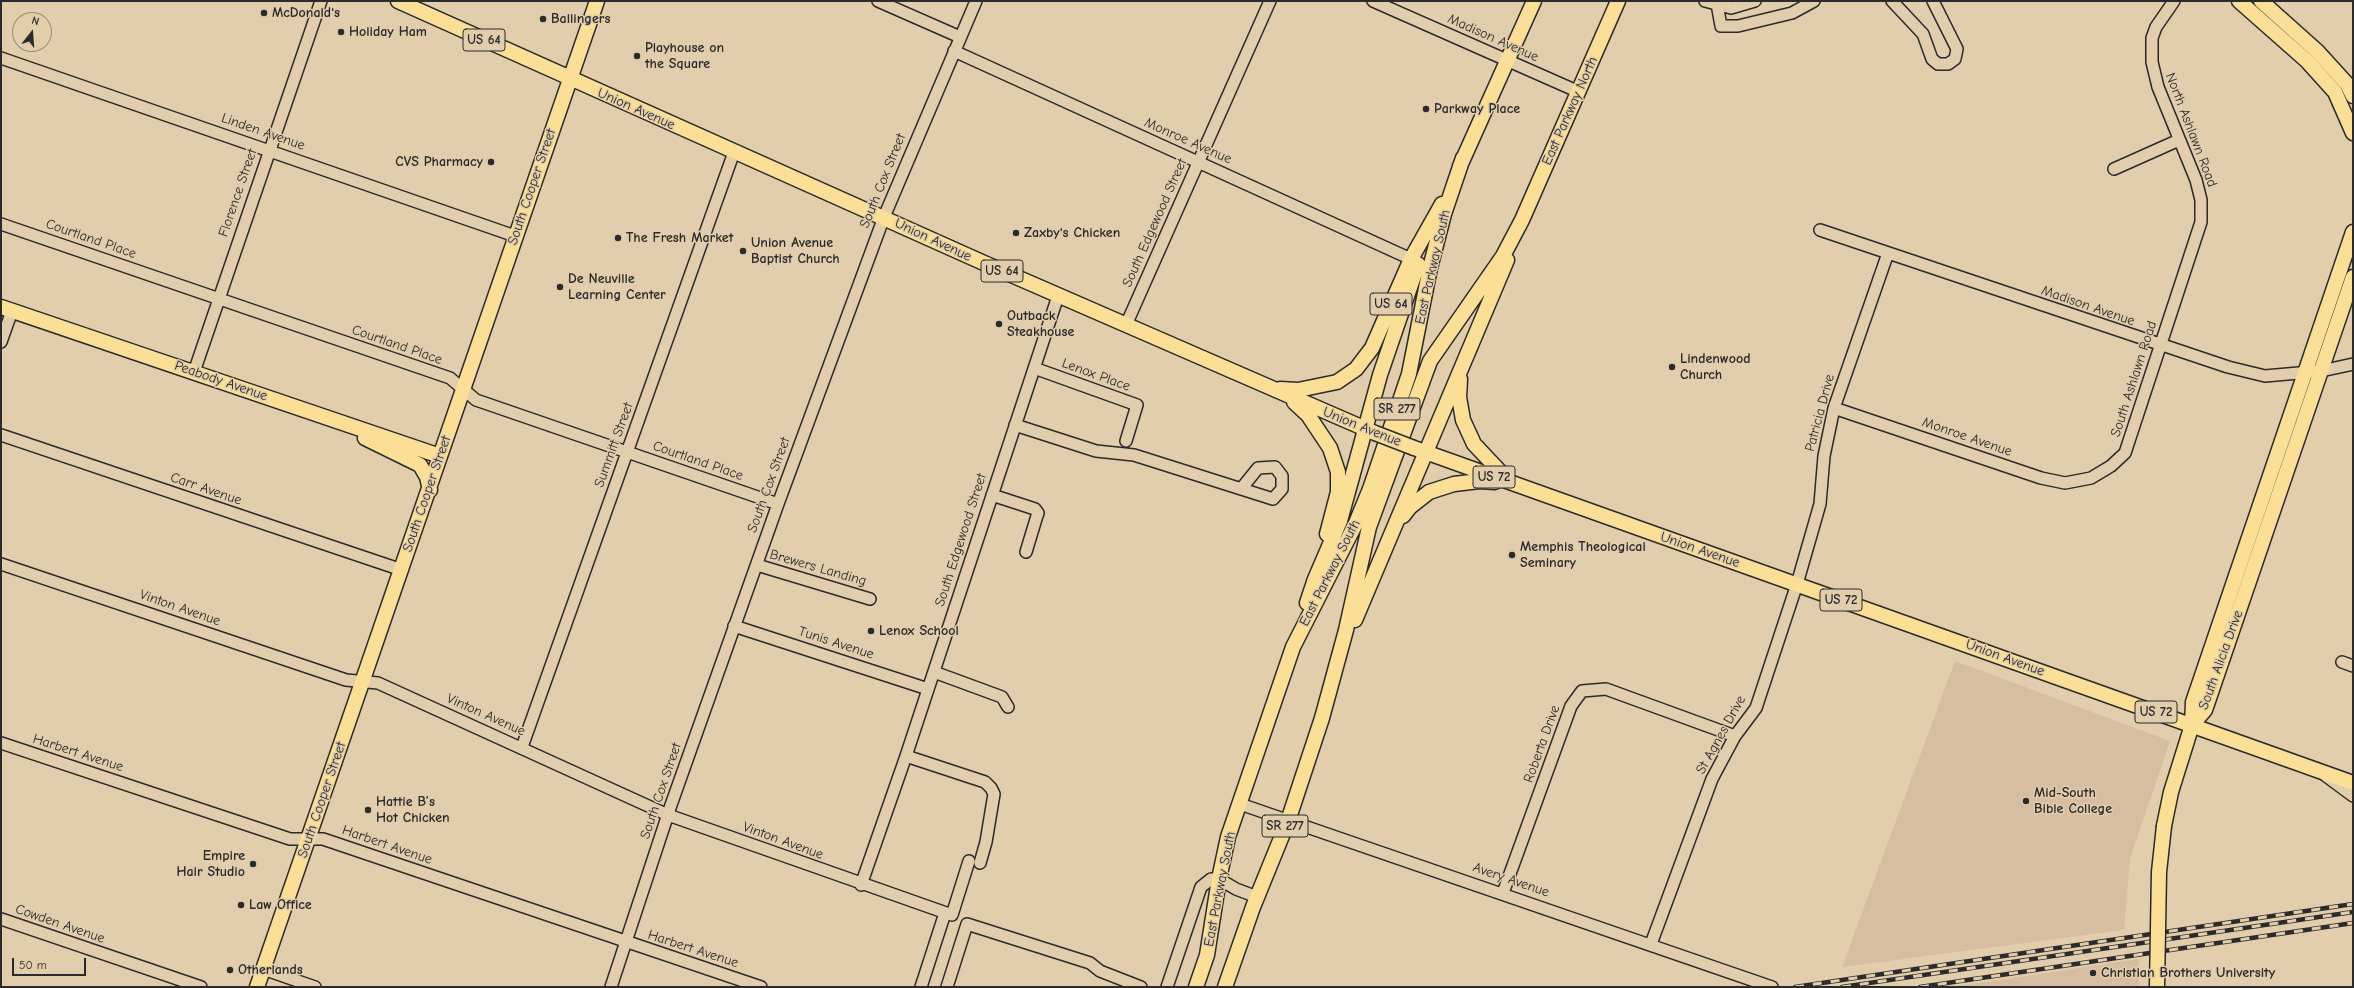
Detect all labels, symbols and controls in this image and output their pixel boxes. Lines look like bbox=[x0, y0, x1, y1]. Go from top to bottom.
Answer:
place label: McDonald's bbox=[272, 5, 340, 21]
marker: McDonald's bbox=[259, 8, 269, 18]
street label: Madison Avenue bbox=[1445, 10, 1541, 66]
place label: Ballingers bbox=[551, 11, 610, 27]
north arrow bbox=[12, 12, 52, 52]
text: N bbox=[30, 14, 41, 28]
marker: Ballingers bbox=[538, 14, 548, 24]
place label: Holiday Ham bbox=[349, 24, 427, 40]
marker: Holiday Ham bbox=[336, 27, 346, 37]
road number: US 64 bbox=[463, 29, 505, 51]
place label: Playhouse on the Square bbox=[645, 40, 724, 72]
marker: Playhouse on the Square bbox=[632, 51, 642, 61]
street label: East Parkway North bbox=[1539, 54, 1601, 168]
street label: North Ashlawn Road bbox=[2161, 70, 2221, 190]
street label: Union Avenue bbox=[595, 84, 677, 134]
place label: Parkway Place bbox=[1434, 101, 1520, 117]
marker: Parkway Place bbox=[1421, 104, 1431, 114]
street label: Linden Avenue bbox=[219, 110, 307, 154]
street label: Monroe Avenue bbox=[1142, 114, 1234, 168]
street label: South Cooper Street bbox=[504, 127, 560, 247]
street label: South Cox Street bbox=[856, 131, 910, 231]
street label: Florence Street bbox=[215, 147, 261, 239]
place label: CVS Pharmacy bbox=[395, 154, 483, 170]
street label: South Edgewood Street bbox=[1119, 156, 1191, 290]
marker: CVS Pharmacy bbox=[486, 157, 496, 167]
street label: East Parkway South bbox=[1412, 208, 1454, 326]
street label: Union Avenue bbox=[892, 215, 974, 265]
street label: Courtland Place bbox=[43, 216, 139, 262]
place label: Zaxby's Chicken bbox=[1024, 225, 1120, 241]
marker: Zaxby's Chicken bbox=[1011, 228, 1021, 238]
place label: The Fresh Market bbox=[626, 230, 733, 246]
marker: The Fresh Market bbox=[613, 233, 623, 243]
place label: Union Avenue Baptist Church bbox=[751, 235, 840, 268]
marker: Union Avenue Baptist Church bbox=[738, 246, 748, 256]
road number: US 64 bbox=[981, 260, 1023, 282]
place label: De Neuville Learning Center bbox=[568, 271, 666, 304]
marker: De Neuville Learning Center bbox=[555, 282, 565, 292]
street label: Madison Avenue bbox=[2039, 282, 2137, 330]
road number: US 64 bbox=[1370, 293, 1412, 315]
place label: Outback Steakhouse bbox=[1007, 308, 1074, 340]
marker: Outback Steakhouse bbox=[994, 319, 1004, 329]
street label: South Ashlawn Road bbox=[2107, 319, 2161, 439]
street label: Courtland Place bbox=[349, 322, 445, 368]
place label: Lindenwood Church bbox=[1680, 351, 1750, 384]
street label: Lenox Place bbox=[1059, 355, 1133, 395]
street label: Peabody Avenue bbox=[172, 357, 270, 405]
marker: Lindenwood Church bbox=[1667, 362, 1677, 372]
street label: Patricia Drive bbox=[1802, 373, 1838, 453]
road number: SR 277 bbox=[1374, 398, 1420, 420]
street label: Summitt Street bbox=[591, 400, 637, 490]
street label: Union Avenue bbox=[1320, 404, 1404, 450]
street label: Monroe Avenue bbox=[1920, 414, 2014, 460]
street label: South Cooper Street bbox=[399, 434, 455, 554]
street label: South Cox Street bbox=[744, 435, 794, 535]
street label: Courtland Place bbox=[650, 438, 746, 484]
road number: US 72 bbox=[1473, 466, 1515, 488]
street label: Carr Avenue bbox=[168, 469, 244, 509]
street label: South Edgewood Street bbox=[932, 471, 990, 609]
street label: East Parkway South bbox=[1296, 517, 1364, 629]
street label: Union Avenue bbox=[1658, 529, 1742, 571]
place label: Memphis Theological Seminary bbox=[1520, 539, 1646, 572]
street label: Brewers Landing bbox=[768, 546, 868, 590]
marker: Memphis Theological Seminary bbox=[1507, 550, 1517, 560]
street label: Vinton Avenue bbox=[137, 586, 223, 630]
road number: US 72 bbox=[1820, 589, 1862, 611]
street label: South Alicia Drive bbox=[2195, 608, 2247, 712]
street label: Tunis Avenue bbox=[796, 623, 876, 663]
place label: Lenox School bbox=[879, 623, 959, 639]
marker: Lenox School bbox=[866, 626, 876, 636]
street label: Union Avenue bbox=[1963, 636, 2047, 680]
street label: Vinton Avenue bbox=[444, 690, 528, 740]
street label: St Agnes Drive bbox=[1692, 693, 1750, 777]
road number: US 72 bbox=[2135, 701, 2177, 723]
street label: Roberta Drive bbox=[1520, 703, 1564, 785]
street label: Harbert Avenue bbox=[31, 730, 125, 776]
street label: South Cooper Street bbox=[294, 740, 350, 860]
street label: South Cox Street bbox=[637, 741, 685, 841]
place label: Mid-South Bible College bbox=[2034, 785, 2112, 818]
place label: Hattie B’s Hot Chicken bbox=[376, 794, 450, 826]
marker: Mid-South Bible College bbox=[2021, 796, 2031, 806]
marker: Hattie B’s Hot Chicken bbox=[363, 805, 373, 815]
road number: SR 277 bbox=[1262, 815, 1308, 837]
street label: Vinton Avenue bbox=[740, 819, 826, 863]
street label: Harbert Avenue bbox=[340, 822, 434, 868]
street label: East Parkway South bbox=[1201, 830, 1239, 948]
place label: Empire Hair Studio bbox=[176, 848, 245, 880]
marker: Empire Hair Studio bbox=[248, 859, 258, 869]
street label: Avery Avenue bbox=[1471, 859, 1551, 901]
place label: Law Office bbox=[249, 897, 312, 913]
marker: Law Office bbox=[236, 900, 246, 910]
street label: Cowden Avenue bbox=[13, 901, 107, 947]
street label: Harbert Avenue bbox=[646, 926, 740, 972]
scale bar bbox=[14, 950, 88, 976]
text: 50 m bbox=[19, 958, 47, 972]
place label: Otherlands bbox=[238, 962, 303, 978]
marker: Otherlands bbox=[225, 965, 235, 975]
place label: Christian Brothers University bbox=[2101, 965, 2275, 981]
marker: Christian Brothers University bbox=[2088, 968, 2098, 978]

